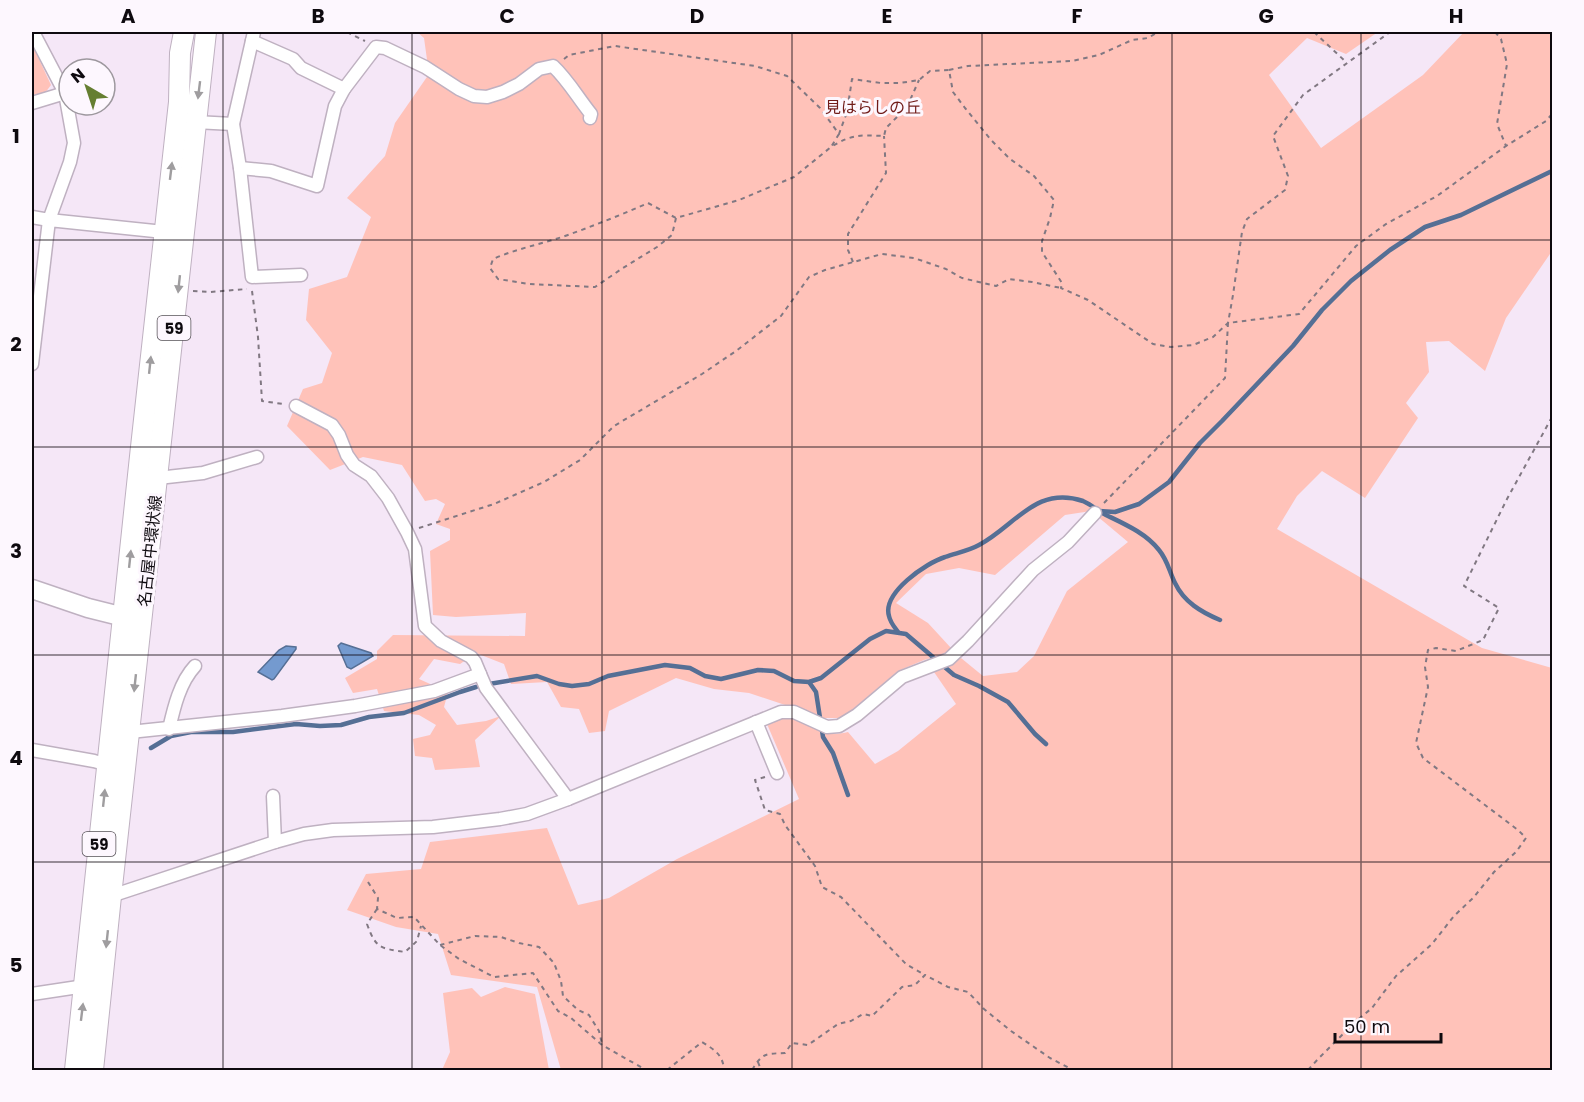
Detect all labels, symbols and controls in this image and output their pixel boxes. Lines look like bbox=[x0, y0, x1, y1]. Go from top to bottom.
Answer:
text: A bbox=[121, 2, 136, 30]
text: B bbox=[311, 2, 325, 30]
text: C bbox=[499, 2, 515, 30]
text: D bbox=[690, 2, 704, 30]
text: E bbox=[882, 2, 892, 30]
text: F bbox=[1072, 2, 1083, 30]
text: G bbox=[1258, 2, 1274, 30]
text: H bbox=[1449, 2, 1463, 30]
north arrow bbox=[57, 57, 117, 117]
text: N bbox=[66, 63, 90, 88]
one-way arrow bbox=[195, 80, 204, 99]
park label: 見はらしの丘 bbox=[825, 96, 921, 119]
text: 1 bbox=[12, 122, 20, 150]
one-way arrow bbox=[166, 162, 176, 181]
one-way arrow bbox=[174, 274, 184, 293]
road number: 59 bbox=[158, 316, 190, 340]
text: 2 bbox=[10, 330, 22, 358]
one-way arrow bbox=[145, 356, 155, 375]
street label: 名古屋中環状線 bbox=[133, 494, 167, 608]
text: 3 bbox=[10, 537, 22, 565]
one-way arrow bbox=[125, 550, 135, 569]
one-way arrow bbox=[130, 673, 140, 692]
text: 4 bbox=[9, 744, 23, 772]
one-way arrow bbox=[99, 788, 109, 807]
road number: 59 bbox=[82, 832, 116, 856]
one-way arrow bbox=[102, 930, 112, 949]
text: 5 bbox=[10, 951, 23, 979]
one-way arrow bbox=[77, 1003, 87, 1022]
scale bar bbox=[1335, 1006, 1442, 1044]
text: 50 m bbox=[1344, 1014, 1390, 1039]

